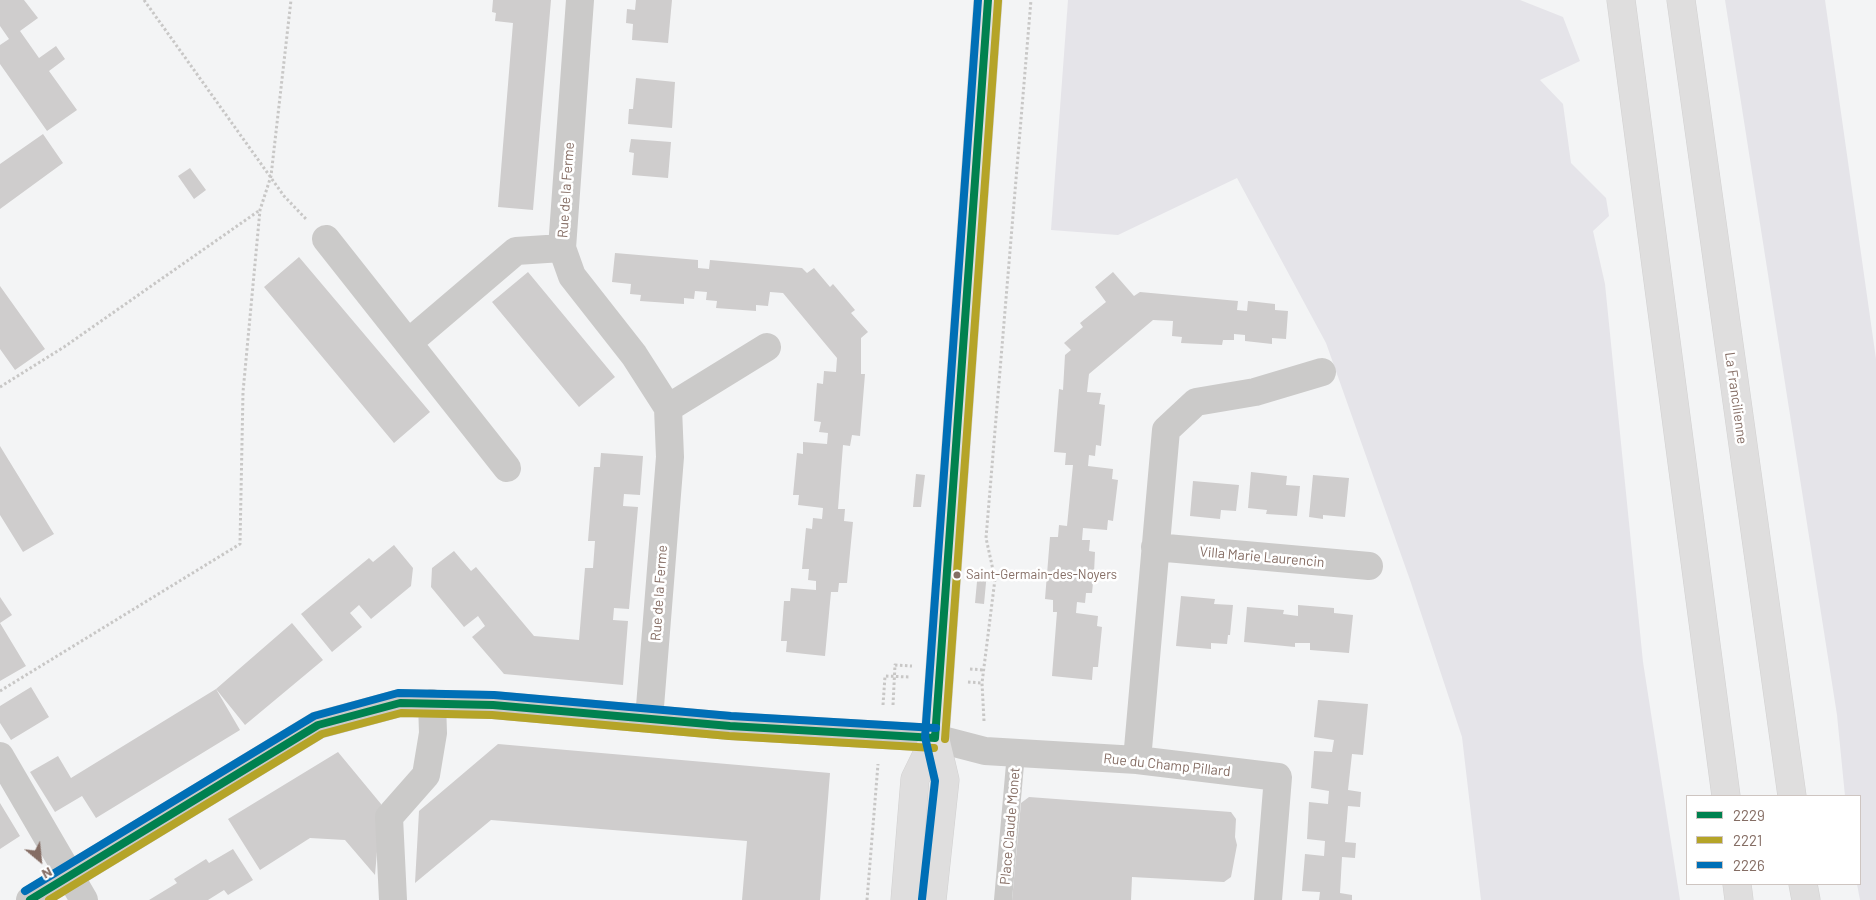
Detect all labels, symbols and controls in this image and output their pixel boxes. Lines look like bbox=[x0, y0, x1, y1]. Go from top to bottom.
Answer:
street label: Rue de la Ferme bbox=[554, 141, 578, 239]
street label: La Francilienne bbox=[1721, 351, 1751, 445]
street label: Villa Marie Laurencin bbox=[1199, 543, 1325, 571]
street label: Rue de la Ferme bbox=[647, 544, 671, 642]
place label: Saint-Germain-des-Noyers bbox=[966, 567, 1117, 583]
marker: Saint-Germain-des-Noyers bbox=[952, 570, 962, 580]
street label: Rue du Champ Pillard bbox=[1103, 750, 1231, 780]
street label: Place Claude Monet bbox=[996, 766, 1024, 886]
legend bbox=[1686, 795, 1861, 885]
text: 2229 bbox=[1733, 806, 1765, 824]
text: 2221 bbox=[1733, 831, 1762, 849]
north arrow bbox=[15, 835, 65, 885]
text: 2226 bbox=[1733, 856, 1765, 874]
text: N bbox=[39, 864, 55, 883]

